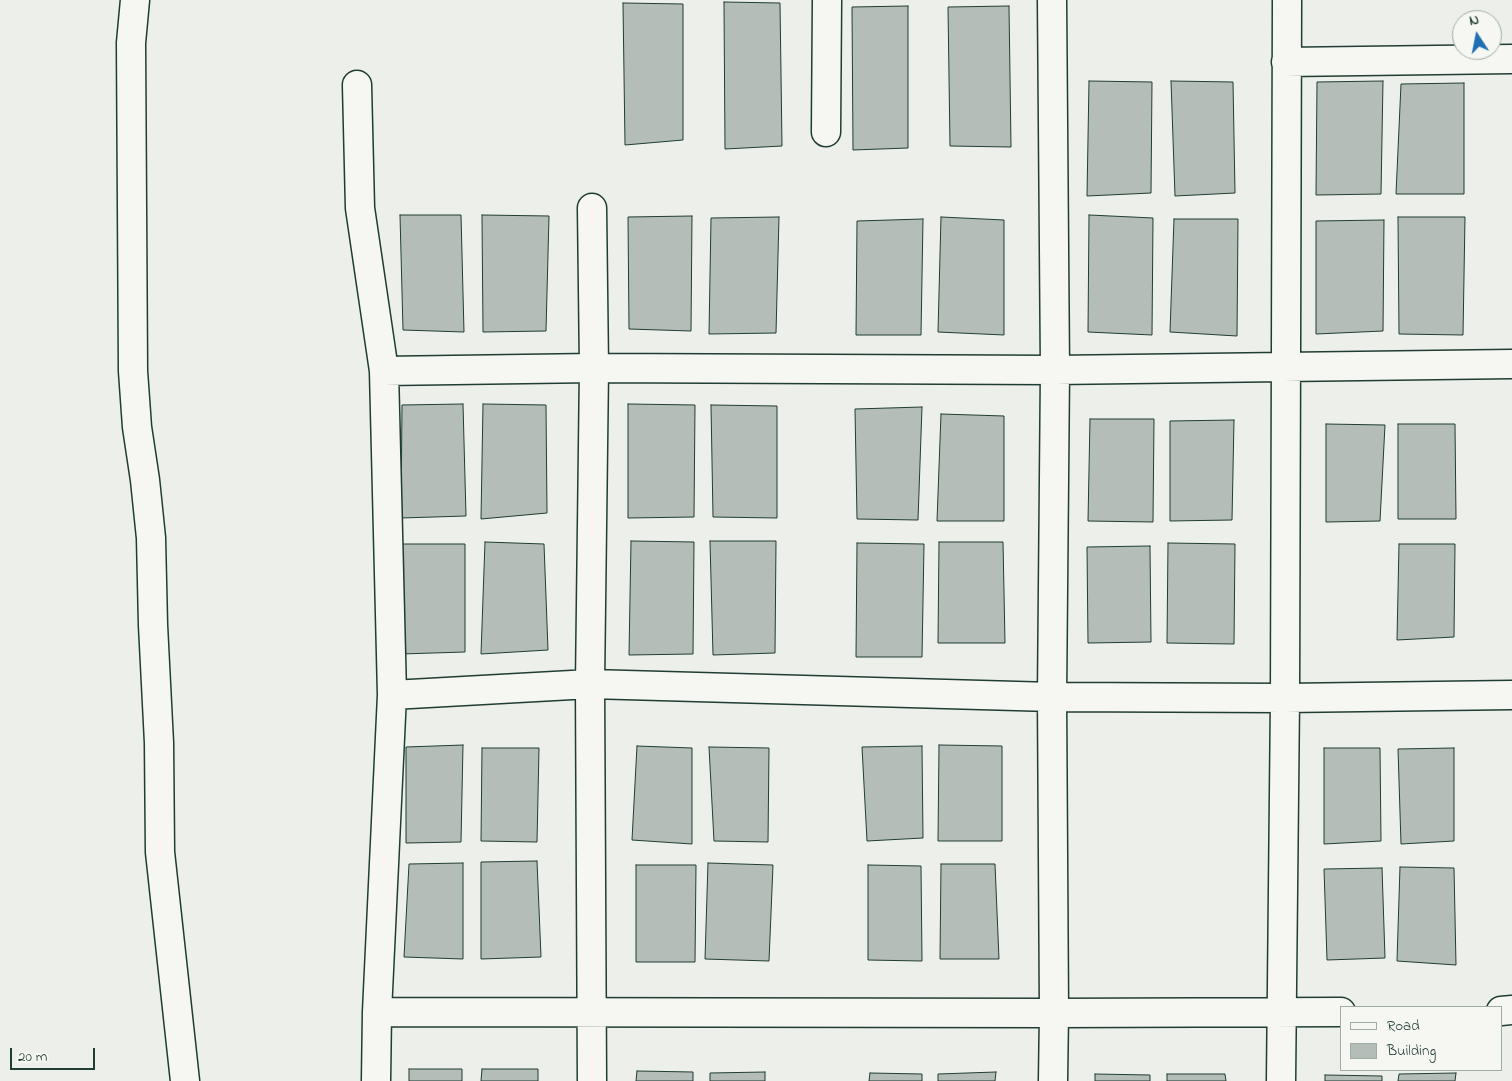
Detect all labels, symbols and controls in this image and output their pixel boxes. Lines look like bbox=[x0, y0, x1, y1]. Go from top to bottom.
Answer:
north arrow bbox=[1452, 10, 1502, 60]
text: N bbox=[1468, 10, 1481, 32]
legend bbox=[1340, 1006, 1502, 1071]
text: Road bbox=[1387, 1015, 1420, 1037]
scale bar bbox=[12, 1038, 98, 1070]
text: Building bbox=[1387, 1040, 1436, 1062]
text: 20 m bbox=[18, 1046, 47, 1068]

